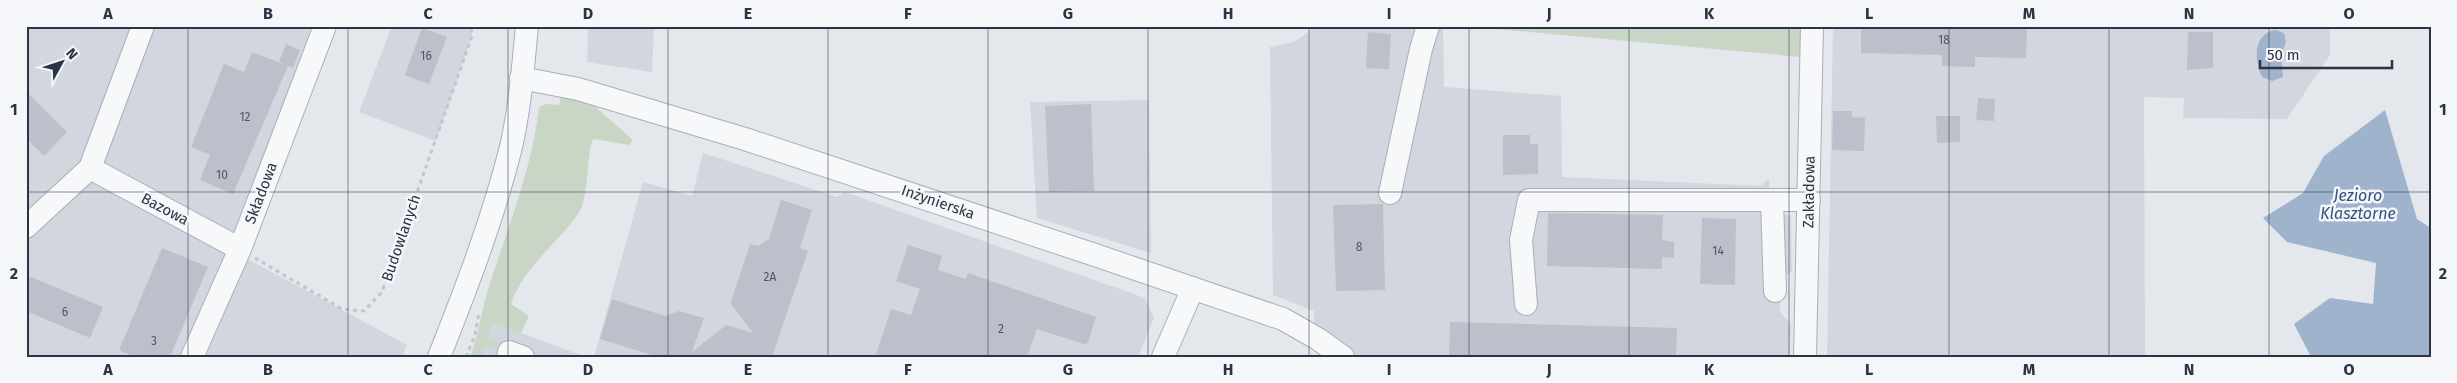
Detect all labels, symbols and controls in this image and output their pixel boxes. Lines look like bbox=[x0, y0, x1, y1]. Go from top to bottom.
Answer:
text: A bbox=[102, 4, 113, 23]
text: B bbox=[263, 4, 273, 23]
text: C bbox=[423, 4, 433, 23]
text: D bbox=[583, 4, 593, 23]
text: E bbox=[744, 4, 752, 23]
text: F bbox=[904, 4, 912, 23]
text: G bbox=[1063, 4, 1073, 23]
text: H bbox=[1223, 4, 1233, 23]
text: I bbox=[1387, 4, 1391, 23]
text: J bbox=[1545, 4, 1552, 23]
text: K bbox=[1704, 4, 1715, 23]
text: L bbox=[1865, 4, 1873, 23]
text: M bbox=[2023, 4, 2036, 23]
text: N bbox=[2184, 4, 2194, 23]
text: O bbox=[2343, 4, 2355, 23]
house number: 18 bbox=[1938, 33, 1950, 47]
north arrow bbox=[38, 38, 88, 88]
scale bar bbox=[2260, 38, 2392, 70]
text: N bbox=[62, 45, 81, 63]
text: 50 m bbox=[2267, 46, 2300, 64]
house number: 16 bbox=[420, 49, 432, 63]
text: 1 bbox=[10, 100, 18, 119]
text: 1 bbox=[2439, 100, 2447, 119]
house number: 12 bbox=[239, 110, 251, 124]
street label: Zakładowa bbox=[1799, 156, 1819, 228]
street label: Składowa bbox=[241, 160, 281, 226]
house number: 10 bbox=[216, 168, 228, 182]
street label: Inżynierska bbox=[899, 181, 977, 223]
water label: Jezioro Klasztorne bbox=[2320, 186, 2396, 223]
street label: Bazowa bbox=[138, 189, 192, 229]
street label: Budowlanych bbox=[378, 192, 424, 284]
house number: 8 bbox=[1356, 240, 1363, 254]
house number: 14 bbox=[1712, 244, 1724, 258]
text: 2 bbox=[10, 264, 18, 283]
text: 2 bbox=[2439, 264, 2447, 283]
house number: 2A bbox=[764, 270, 777, 284]
house number: 6 bbox=[62, 305, 68, 319]
house number: 2 bbox=[998, 322, 1004, 336]
house number: 3 bbox=[151, 334, 157, 348]
text: A bbox=[102, 360, 113, 379]
text: B bbox=[263, 360, 273, 379]
text: C bbox=[423, 360, 433, 379]
text: D bbox=[583, 360, 593, 379]
text: E bbox=[744, 360, 752, 379]
text: F bbox=[904, 360, 912, 379]
text: G bbox=[1063, 360, 1073, 379]
text: H bbox=[1223, 360, 1233, 379]
text: I bbox=[1387, 360, 1391, 379]
text: J bbox=[1545, 360, 1552, 379]
text: K bbox=[1704, 360, 1715, 379]
text: L bbox=[1865, 360, 1873, 379]
text: M bbox=[2023, 360, 2036, 379]
text: N bbox=[2184, 360, 2194, 379]
text: O bbox=[2343, 360, 2355, 379]

